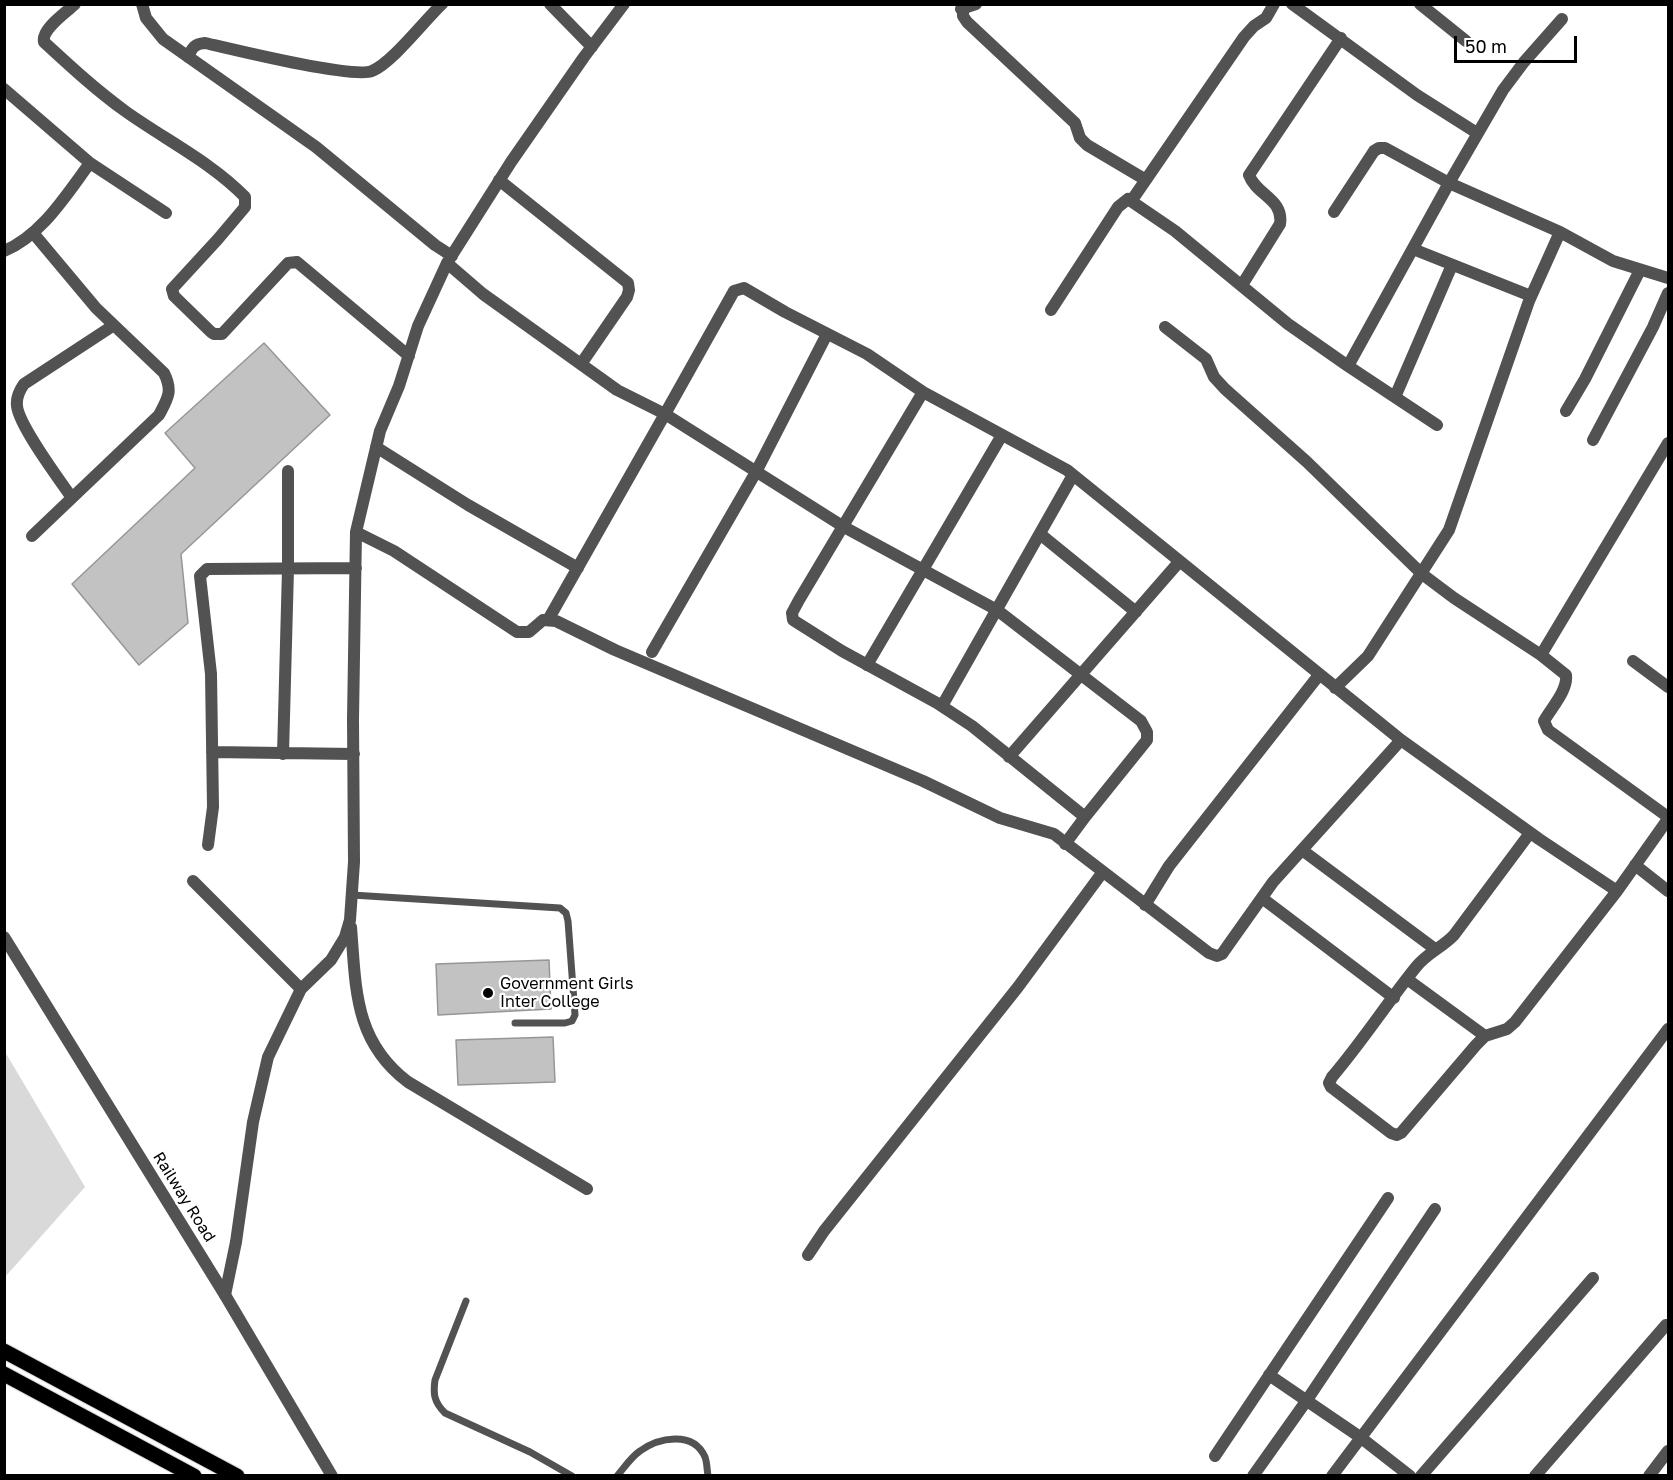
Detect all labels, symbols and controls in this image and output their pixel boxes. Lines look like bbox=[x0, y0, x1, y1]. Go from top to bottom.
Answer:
scale bar bbox=[1457, 24, 1580, 62]
text: 50 m bbox=[1465, 35, 1507, 57]
place label: Government Girls Inter College bbox=[500, 974, 633, 1012]
marker: Government Girls Inter College bbox=[481, 986, 495, 1000]
street label: Railway Road bbox=[149, 1148, 219, 1246]

